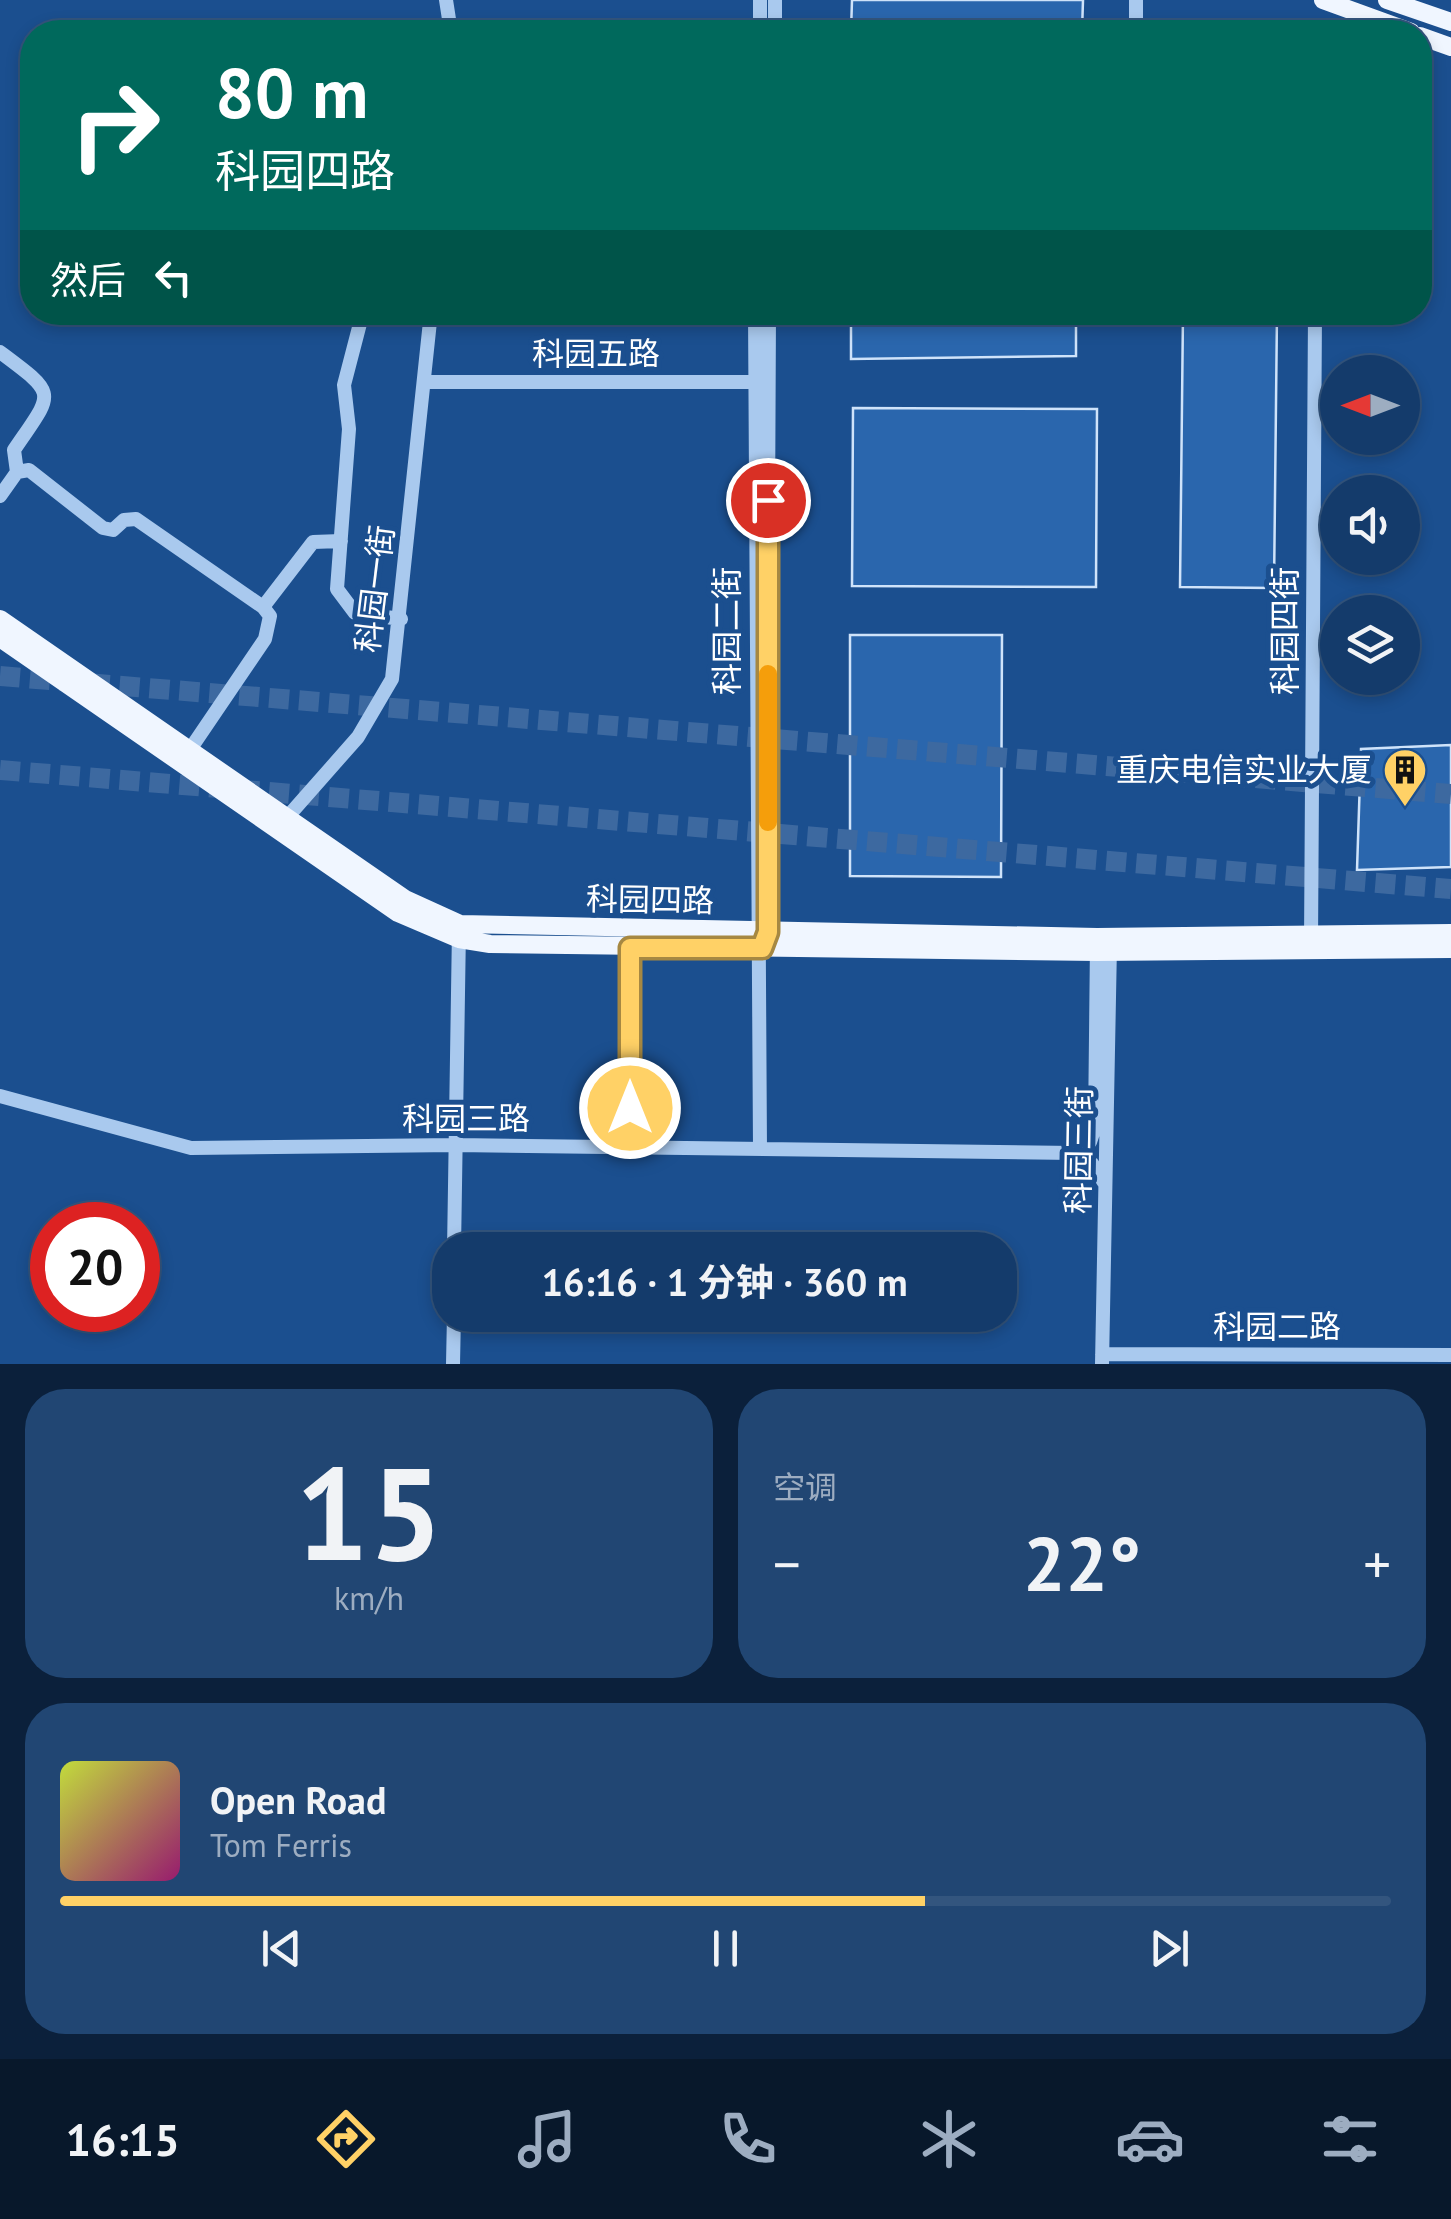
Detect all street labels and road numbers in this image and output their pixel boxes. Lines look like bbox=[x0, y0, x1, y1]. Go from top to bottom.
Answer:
street label: 科园五路 bbox=[532, 332, 660, 374]
street label: 科园一街 bbox=[345, 523, 403, 655]
street label: 科园二街 bbox=[705, 567, 747, 695]
street label: 科园四街 bbox=[1263, 567, 1305, 695]
street label: 科园四路 bbox=[586, 877, 714, 921]
street label: 科园三街 bbox=[1056, 1086, 1100, 1214]
street label: 科园三路 bbox=[402, 1097, 530, 1139]
street label: 科园二路 bbox=[1213, 1305, 1341, 1347]

